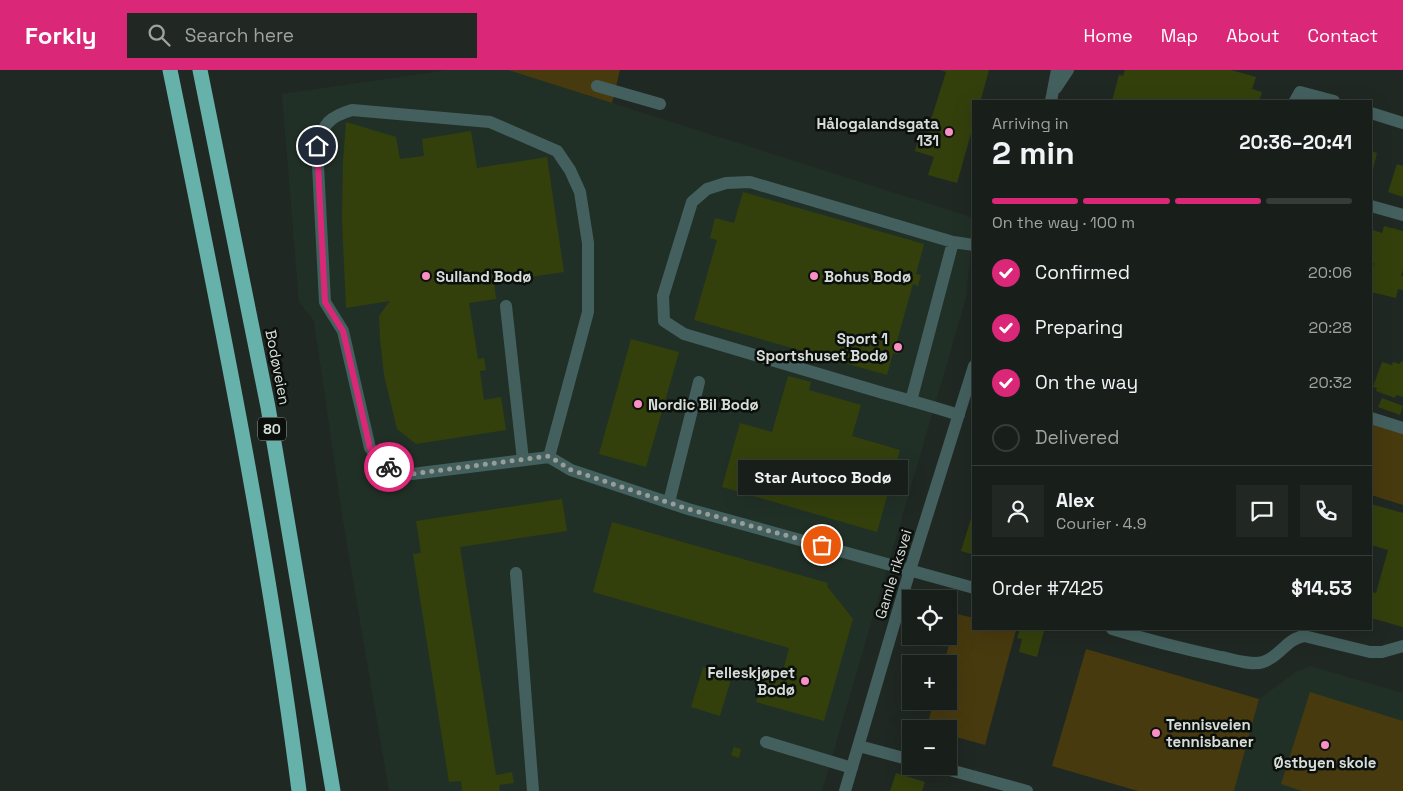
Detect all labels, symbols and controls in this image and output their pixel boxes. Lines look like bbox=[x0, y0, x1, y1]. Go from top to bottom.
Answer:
search box bbox=[127, 13, 477, 58]
text: Forkly bbox=[25, 20, 97, 51]
icon: search bbox=[145, 21, 173, 49]
text: Search here bbox=[185, 23, 294, 48]
text: Home bbox=[1084, 24, 1133, 47]
text: Map bbox=[1161, 24, 1198, 47]
text: About bbox=[1226, 24, 1280, 47]
text: Contact bbox=[1308, 24, 1378, 47]
text: Arriving in bbox=[992, 113, 1069, 134]
place label: Hålogalandsgata 131 bbox=[817, 114, 939, 150]
pin bbox=[296, 125, 338, 167]
marker: Hålogalandsgata 131 bbox=[943, 126, 955, 138]
text: 20:36–20:41 bbox=[1239, 130, 1352, 155]
icon: home bbox=[303, 132, 331, 160]
text: 2 min bbox=[992, 133, 1075, 173]
text: On the way · 100 m bbox=[992, 212, 1135, 233]
icon: check bbox=[992, 259, 1020, 287]
text: Confirmed bbox=[1035, 260, 1130, 285]
text: 20:06 bbox=[1308, 262, 1352, 283]
place label: Sulland Bodø bbox=[436, 267, 532, 286]
place label: Bohus Bodø bbox=[824, 267, 911, 286]
marker: Sulland Bodø bbox=[420, 270, 432, 282]
marker: Bohus Bodø bbox=[808, 270, 820, 282]
icon: check bbox=[992, 314, 1020, 342]
text: Preparing bbox=[1035, 315, 1123, 340]
text: 20:28 bbox=[1308, 317, 1352, 338]
street label: Bodøveien bbox=[261, 328, 295, 406]
place label: Sport 1 Sportshuset Bodø bbox=[756, 329, 888, 365]
marker: Sport 1 Sportshuset Bodø bbox=[892, 341, 904, 353]
icon: check bbox=[992, 369, 1020, 397]
text: On the way bbox=[1035, 370, 1138, 395]
text: 20:32 bbox=[1309, 372, 1352, 393]
place label: Nordic Bil Bodø bbox=[648, 395, 759, 414]
marker: Nordic Bil Bodø bbox=[632, 398, 644, 410]
road number: 80 bbox=[258, 418, 286, 440]
text: Delivered bbox=[1035, 425, 1120, 450]
courier bbox=[364, 442, 414, 492]
icon: bike bbox=[375, 453, 403, 481]
callout: Star Autoco Bodø bbox=[737, 460, 907, 495]
text: Star Autoco Bodø bbox=[755, 467, 891, 488]
button: person bbox=[992, 485, 1044, 537]
button: chat bbox=[1236, 485, 1288, 537]
button: phone bbox=[1300, 485, 1352, 537]
text: Alex bbox=[1056, 488, 1095, 513]
text: Courier · 4.9 bbox=[1056, 513, 1146, 534]
pin bbox=[801, 524, 843, 566]
street label: Gamle riksvei bbox=[870, 527, 916, 621]
icon: bag bbox=[808, 531, 836, 559]
text: Order #7425 bbox=[992, 576, 1103, 601]
text: $14.53 bbox=[1291, 576, 1352, 601]
map controls bbox=[902, 590, 957, 775]
button: locate bbox=[902, 590, 957, 645]
button: + bbox=[902, 655, 957, 710]
place label: Felleskjøpet Bodø bbox=[707, 663, 795, 699]
marker: Felleskjøpet Bodø bbox=[799, 675, 811, 687]
place label: Tennisveien tennisbaner bbox=[1166, 715, 1254, 751]
button: − bbox=[902, 720, 957, 775]
marker: Tennisveien tennisbaner bbox=[1150, 727, 1162, 739]
marker: Østbyen skole bbox=[1319, 739, 1331, 751]
place label: Østbyen skole bbox=[1274, 753, 1377, 772]

